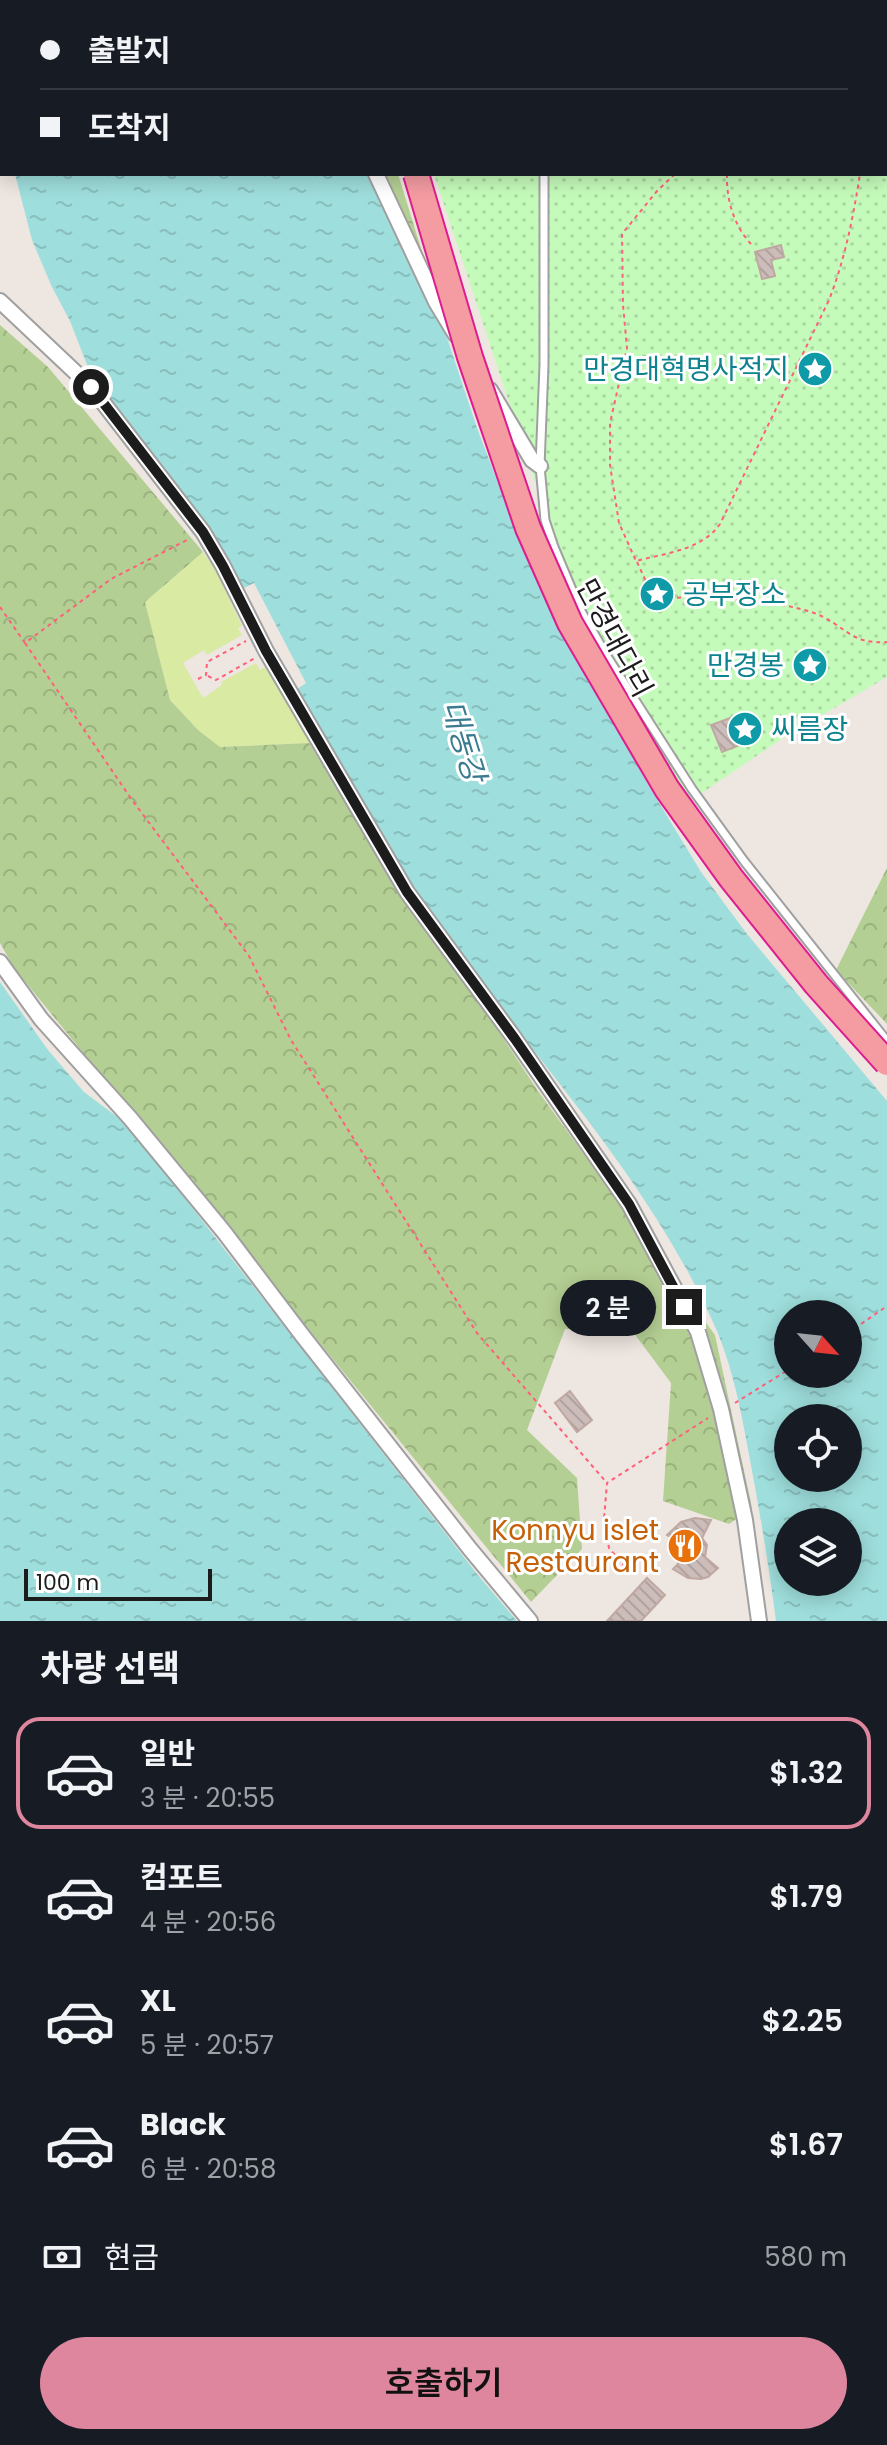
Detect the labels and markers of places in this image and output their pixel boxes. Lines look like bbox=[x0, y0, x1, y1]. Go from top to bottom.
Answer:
place label: 만경대혁명사적지 bbox=[583, 350, 789, 389]
place icon: 만경대혁명사적지 bbox=[796, 350, 834, 388]
place icon: 공부장소 bbox=[638, 575, 676, 613]
place label: 공부장소 bbox=[683, 575, 786, 614]
place label: 만경봉 bbox=[707, 646, 784, 685]
place icon: 만경봉 bbox=[791, 646, 829, 684]
place icon: 씨름장 bbox=[726, 710, 764, 748]
place label: 씨름장 bbox=[771, 710, 848, 749]
place label: Konnyu islet Restaurant bbox=[491, 1511, 659, 1582]
restaurant icon: Konnyu islet Restaurant bbox=[666, 1527, 704, 1565]

